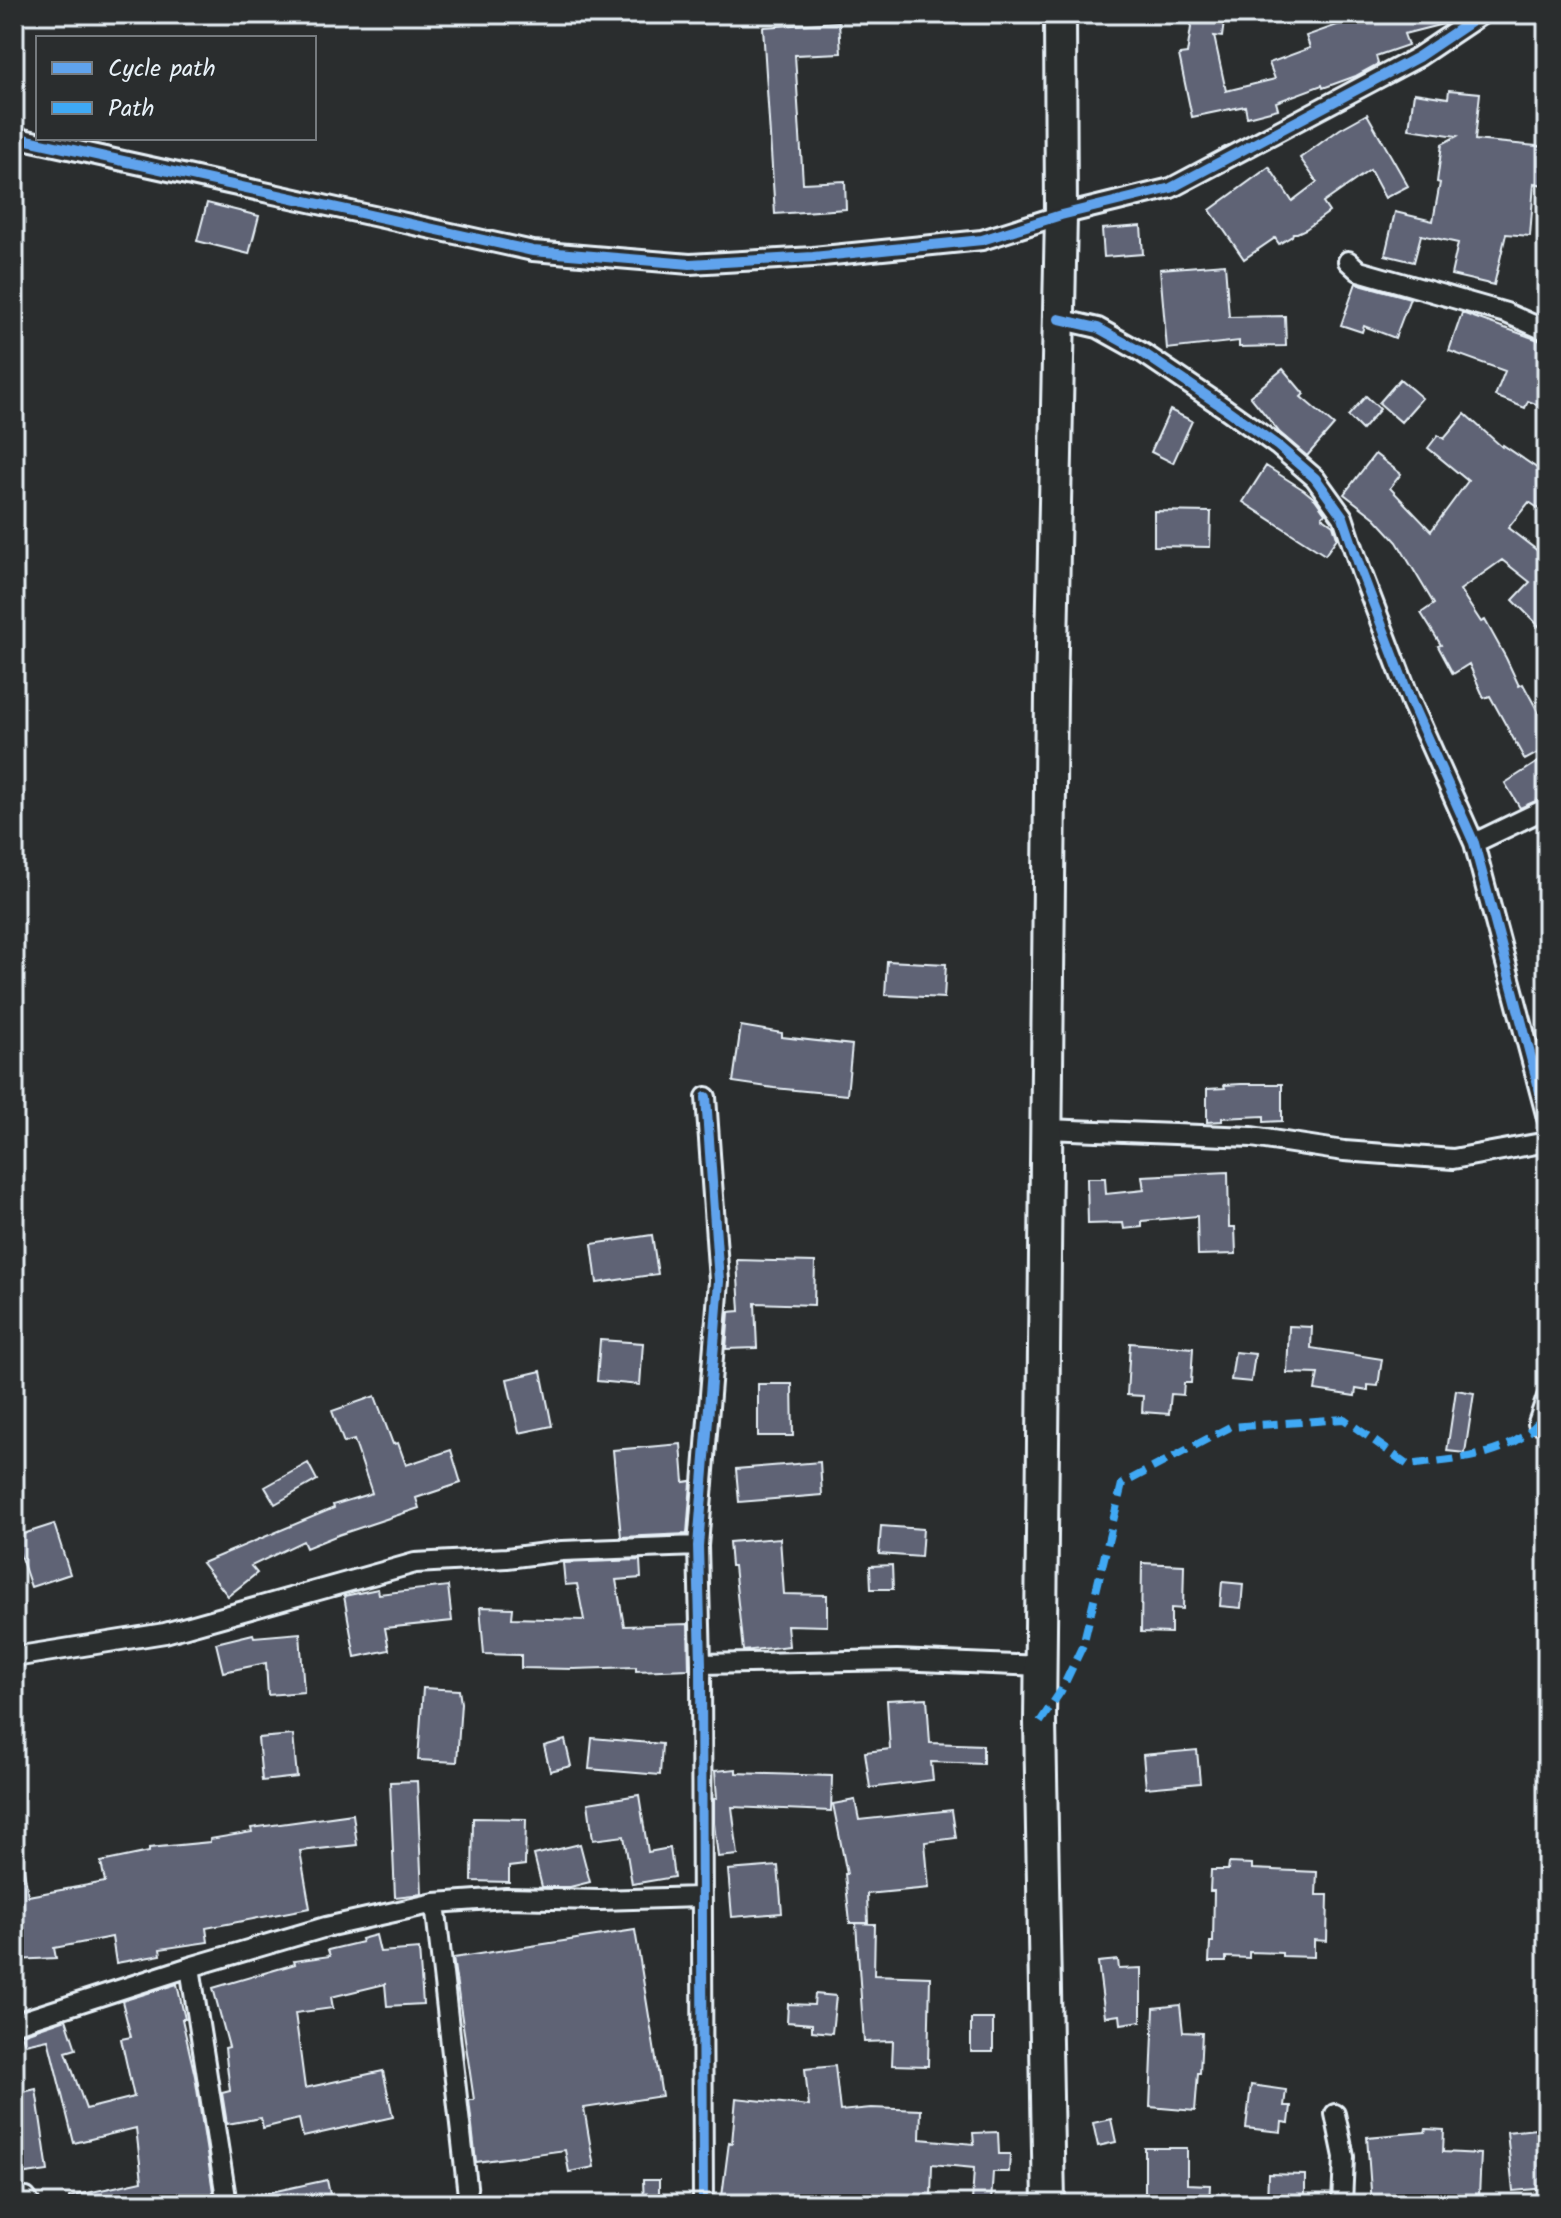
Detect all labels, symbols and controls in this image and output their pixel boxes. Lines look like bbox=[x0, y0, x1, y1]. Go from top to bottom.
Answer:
legend bbox=[36, 36, 316, 140]
text: Cycle path bbox=[108, 50, 216, 89]
text: Path bbox=[108, 90, 154, 129]

